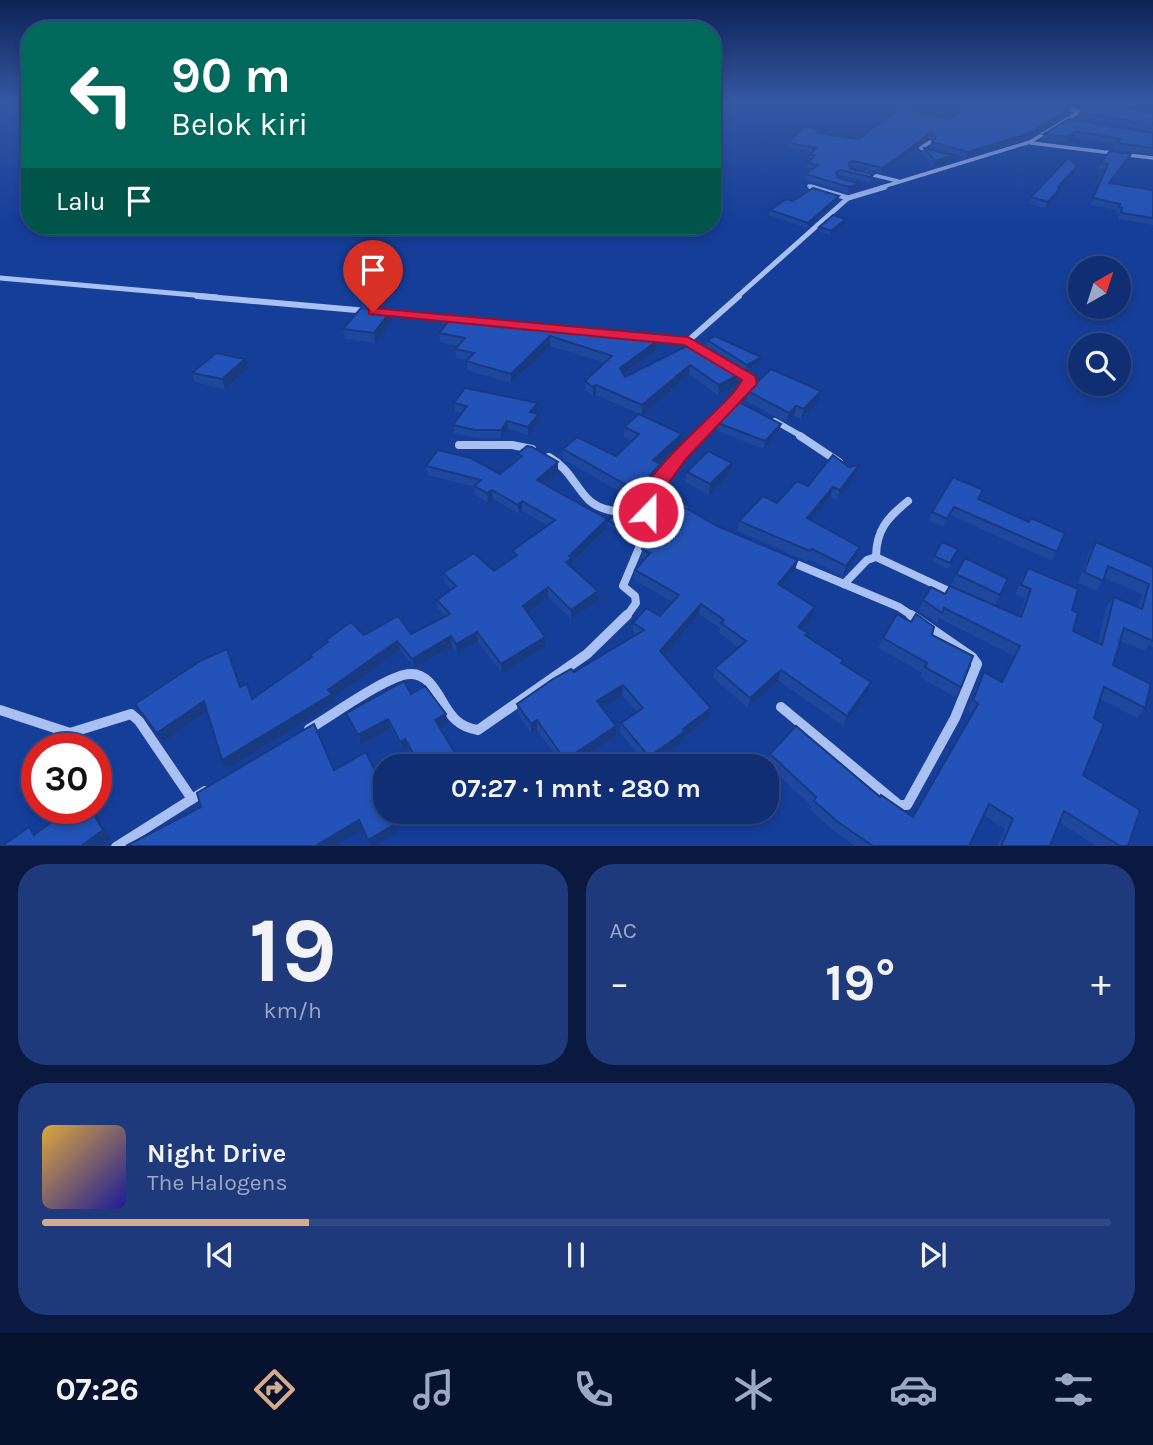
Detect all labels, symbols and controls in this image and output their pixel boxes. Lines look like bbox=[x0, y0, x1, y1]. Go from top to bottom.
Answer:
text: 90 m bbox=[171, 47, 291, 104]
icon: left bbox=[56, 49, 147, 140]
text: Belok kiri bbox=[171, 106, 308, 143]
icon: arrive bbox=[120, 182, 158, 220]
text: Lalu bbox=[56, 186, 106, 217]
pin bbox=[343, 240, 403, 312]
icon: arrive bbox=[354, 251, 392, 289]
north arrow bbox=[1068, 256, 1130, 318]
map controls bbox=[1068, 256, 1131, 396]
button: search bbox=[1068, 333, 1131, 396]
position arrow bbox=[611, 475, 685, 549]
speed limit sign: 30 bbox=[21, 733, 112, 824]
text: 07:27 · 1 mnt · 280 m bbox=[451, 773, 701, 804]
text: 19 bbox=[249, 898, 337, 1004]
text: AC bbox=[610, 917, 637, 944]
text: 19° bbox=[825, 952, 895, 1013]
text: − bbox=[610, 961, 629, 1006]
text: + bbox=[1091, 961, 1111, 1006]
text: km/h bbox=[264, 997, 322, 1024]
text: Night Drive bbox=[147, 1138, 286, 1169]
text: The Halogens bbox=[147, 1169, 287, 1196]
icon: previous bbox=[201, 1236, 239, 1274]
icon: pause bbox=[557, 1236, 595, 1274]
icon: next bbox=[914, 1236, 952, 1274]
icon: directions bbox=[250, 1365, 299, 1414]
icon: music bbox=[409, 1365, 458, 1414]
icon: phone bbox=[569, 1365, 618, 1414]
icon: climate bbox=[729, 1365, 778, 1414]
icon: car bbox=[889, 1365, 938, 1414]
icon: filters bbox=[1049, 1365, 1098, 1414]
text: 07:26 bbox=[55, 1371, 139, 1408]

